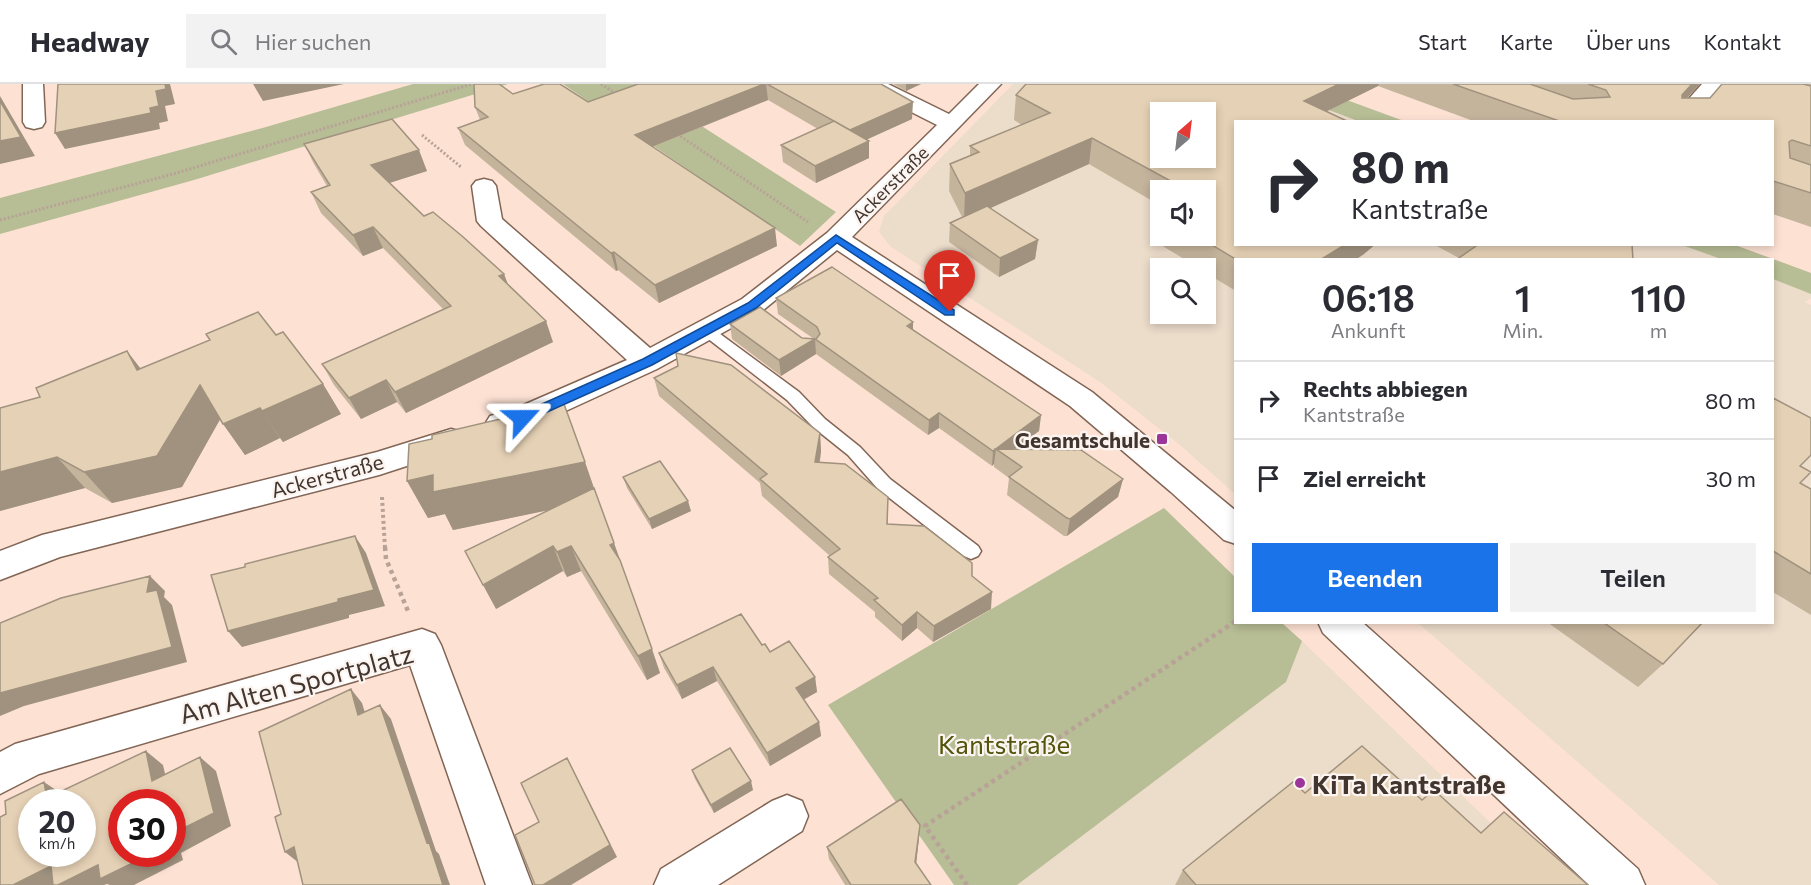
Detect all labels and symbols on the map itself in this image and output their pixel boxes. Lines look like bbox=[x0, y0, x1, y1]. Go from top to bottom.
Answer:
north arrow bbox=[1150, 102, 1216, 168]
street label: Ackerstraße bbox=[847, 141, 933, 227]
pin bbox=[924, 250, 975, 312]
position arrow bbox=[490, 386, 554, 450]
place label: Gesamtschule bbox=[1015, 427, 1150, 452]
marker: Gesamtschule bbox=[1155, 432, 1169, 446]
street label: Ackerstraße bbox=[268, 448, 386, 502]
street label: Am Alten Sportplatz bbox=[176, 637, 416, 729]
park label: Kantstraße bbox=[938, 728, 1070, 759]
place label: KiTa Kantstraße bbox=[1312, 768, 1506, 799]
marker: KiTa Kantstraße bbox=[1293, 776, 1307, 790]
speed limit sign: 30 bbox=[108, 789, 186, 867]

